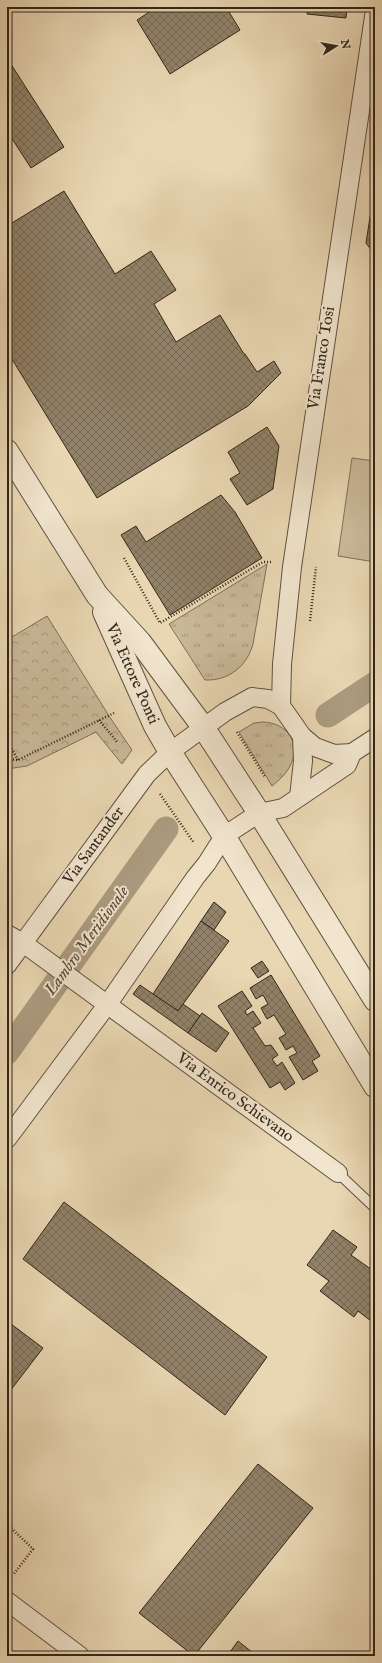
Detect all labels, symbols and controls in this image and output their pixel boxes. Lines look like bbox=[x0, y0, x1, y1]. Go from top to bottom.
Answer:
north arrow bbox=[316, 26, 356, 66]
text: N bbox=[337, 37, 353, 51]
street label: Via Franco Tosi bbox=[304, 305, 340, 412]
street label: Via Ettore Ponti bbox=[100, 620, 163, 727]
street label: Via Santander bbox=[58, 803, 129, 890]
water label: Lambro Meridionale bbox=[40, 882, 134, 1001]
street label: Via Enrico Schievano bbox=[172, 1048, 298, 1147]

